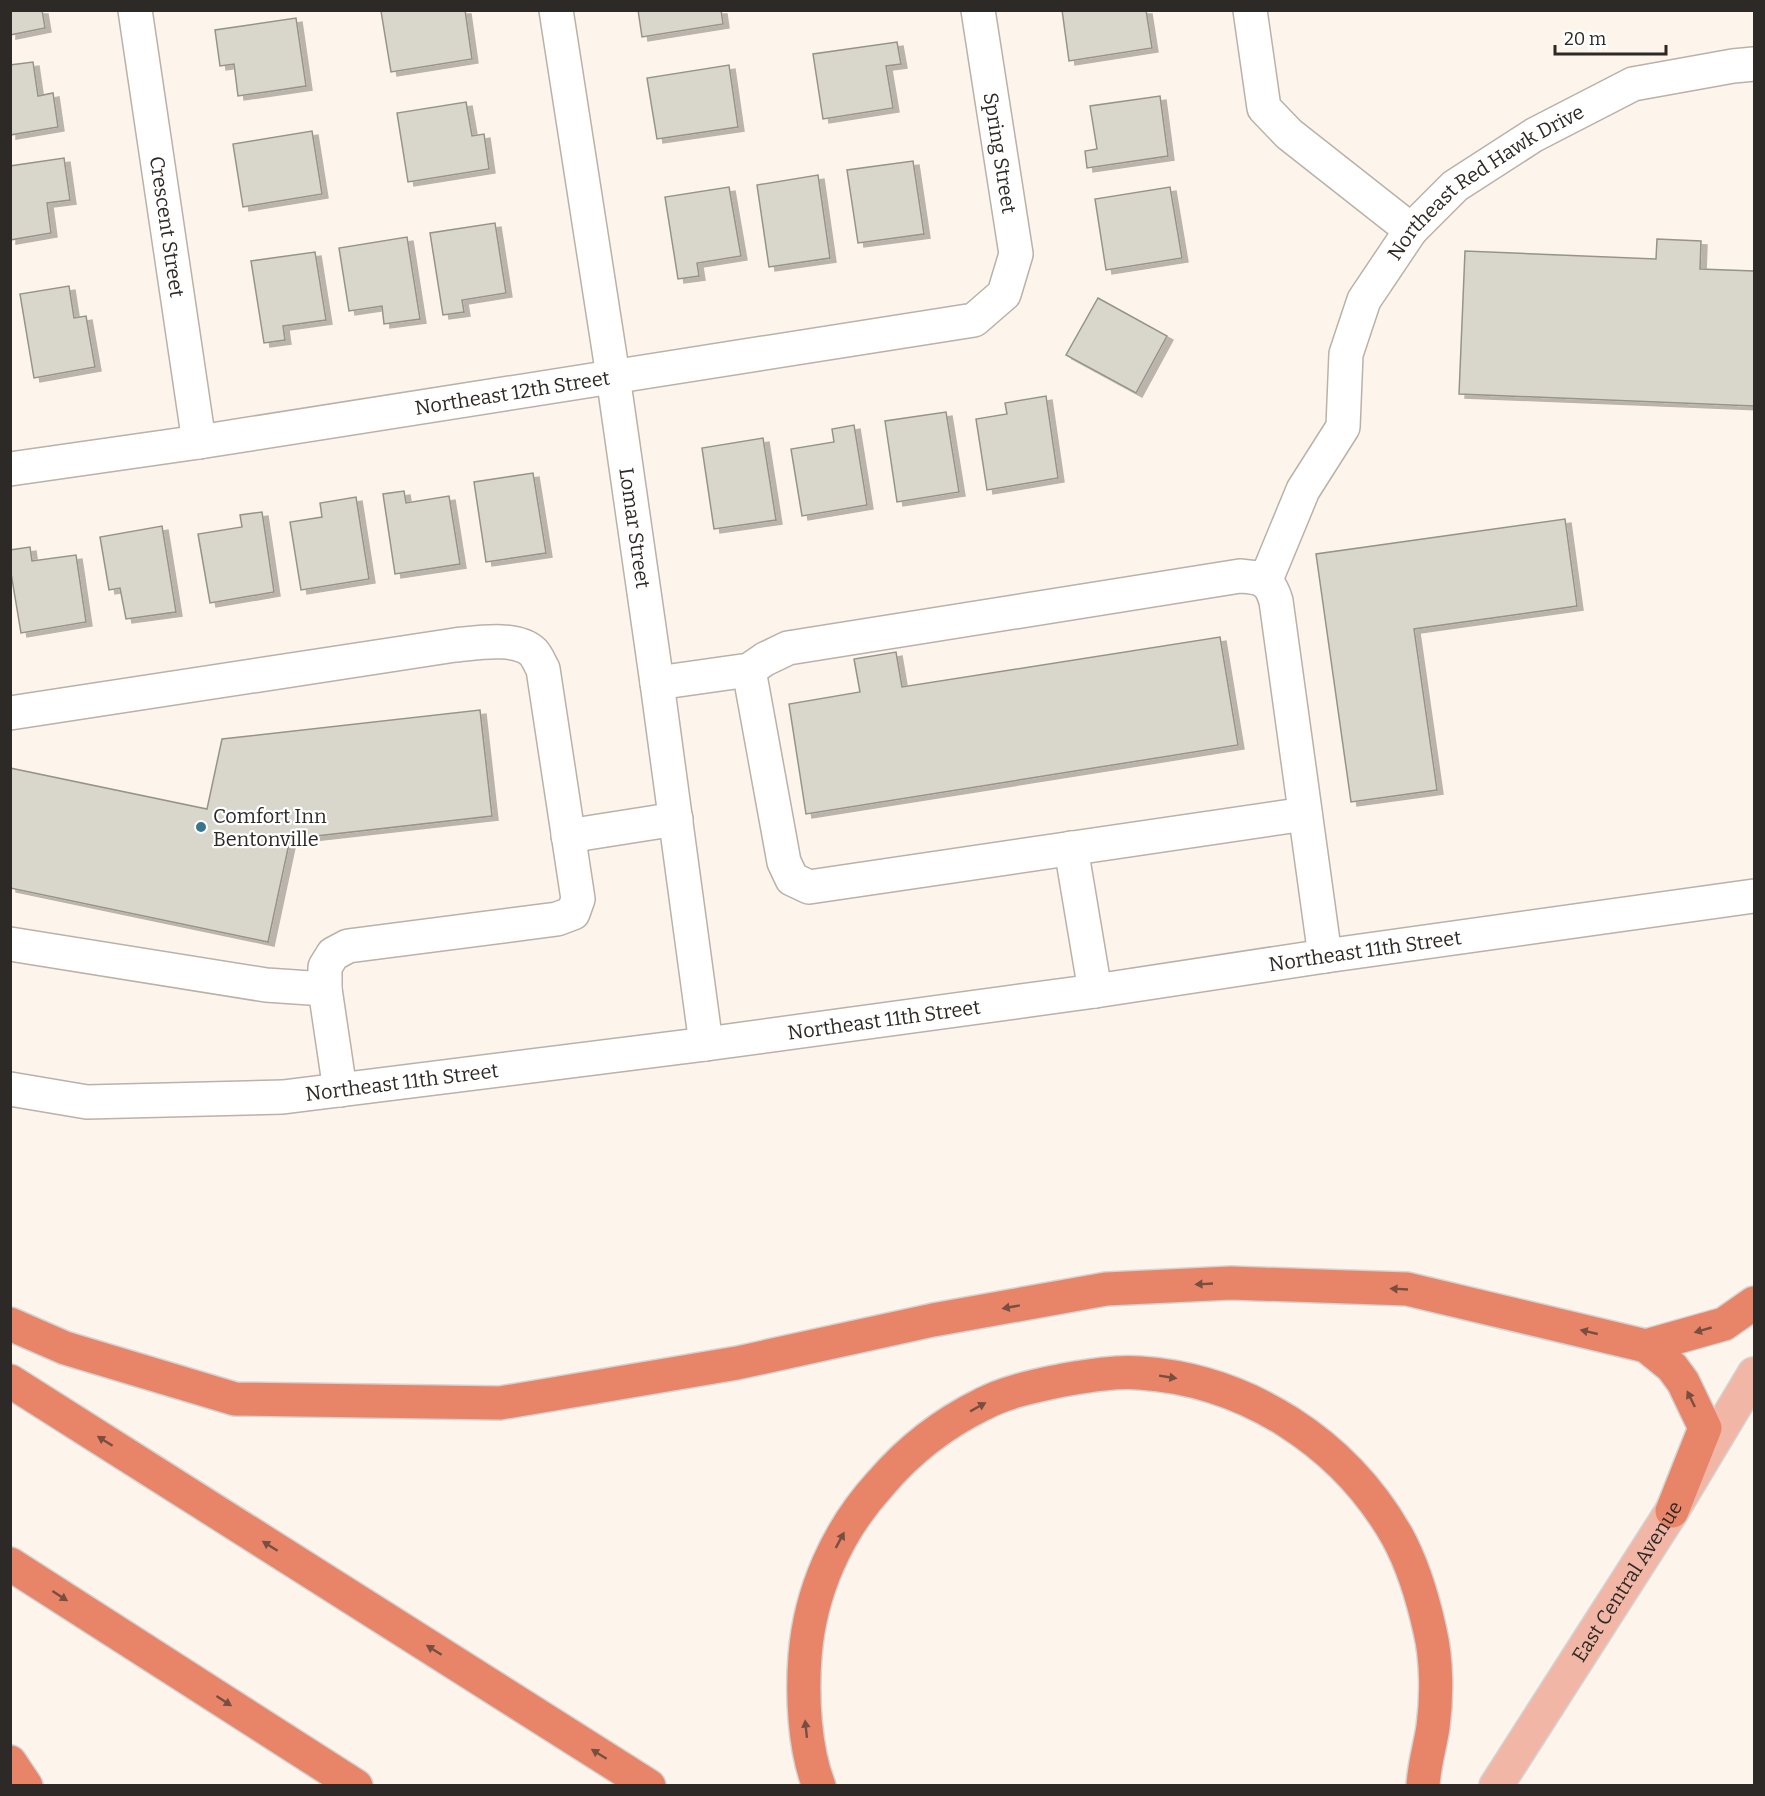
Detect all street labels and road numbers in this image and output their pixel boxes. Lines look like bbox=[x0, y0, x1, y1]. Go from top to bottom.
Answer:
street label: Spring Street bbox=[979, 91, 1021, 215]
street label: Northeast Red Hawk Drive bbox=[1382, 99, 1588, 265]
street label: Crescent Street bbox=[145, 154, 189, 299]
street label: Northeast 12th Street bbox=[413, 366, 611, 420]
street label: Lomar Street bbox=[614, 466, 655, 590]
street label: Northeast 11th Street bbox=[1267, 925, 1463, 976]
street label: Northeast 11th Street bbox=[786, 995, 982, 1045]
street label: Northeast 11th Street bbox=[304, 1058, 500, 1106]
street label: East Central Avenue bbox=[1567, 1497, 1687, 1666]

